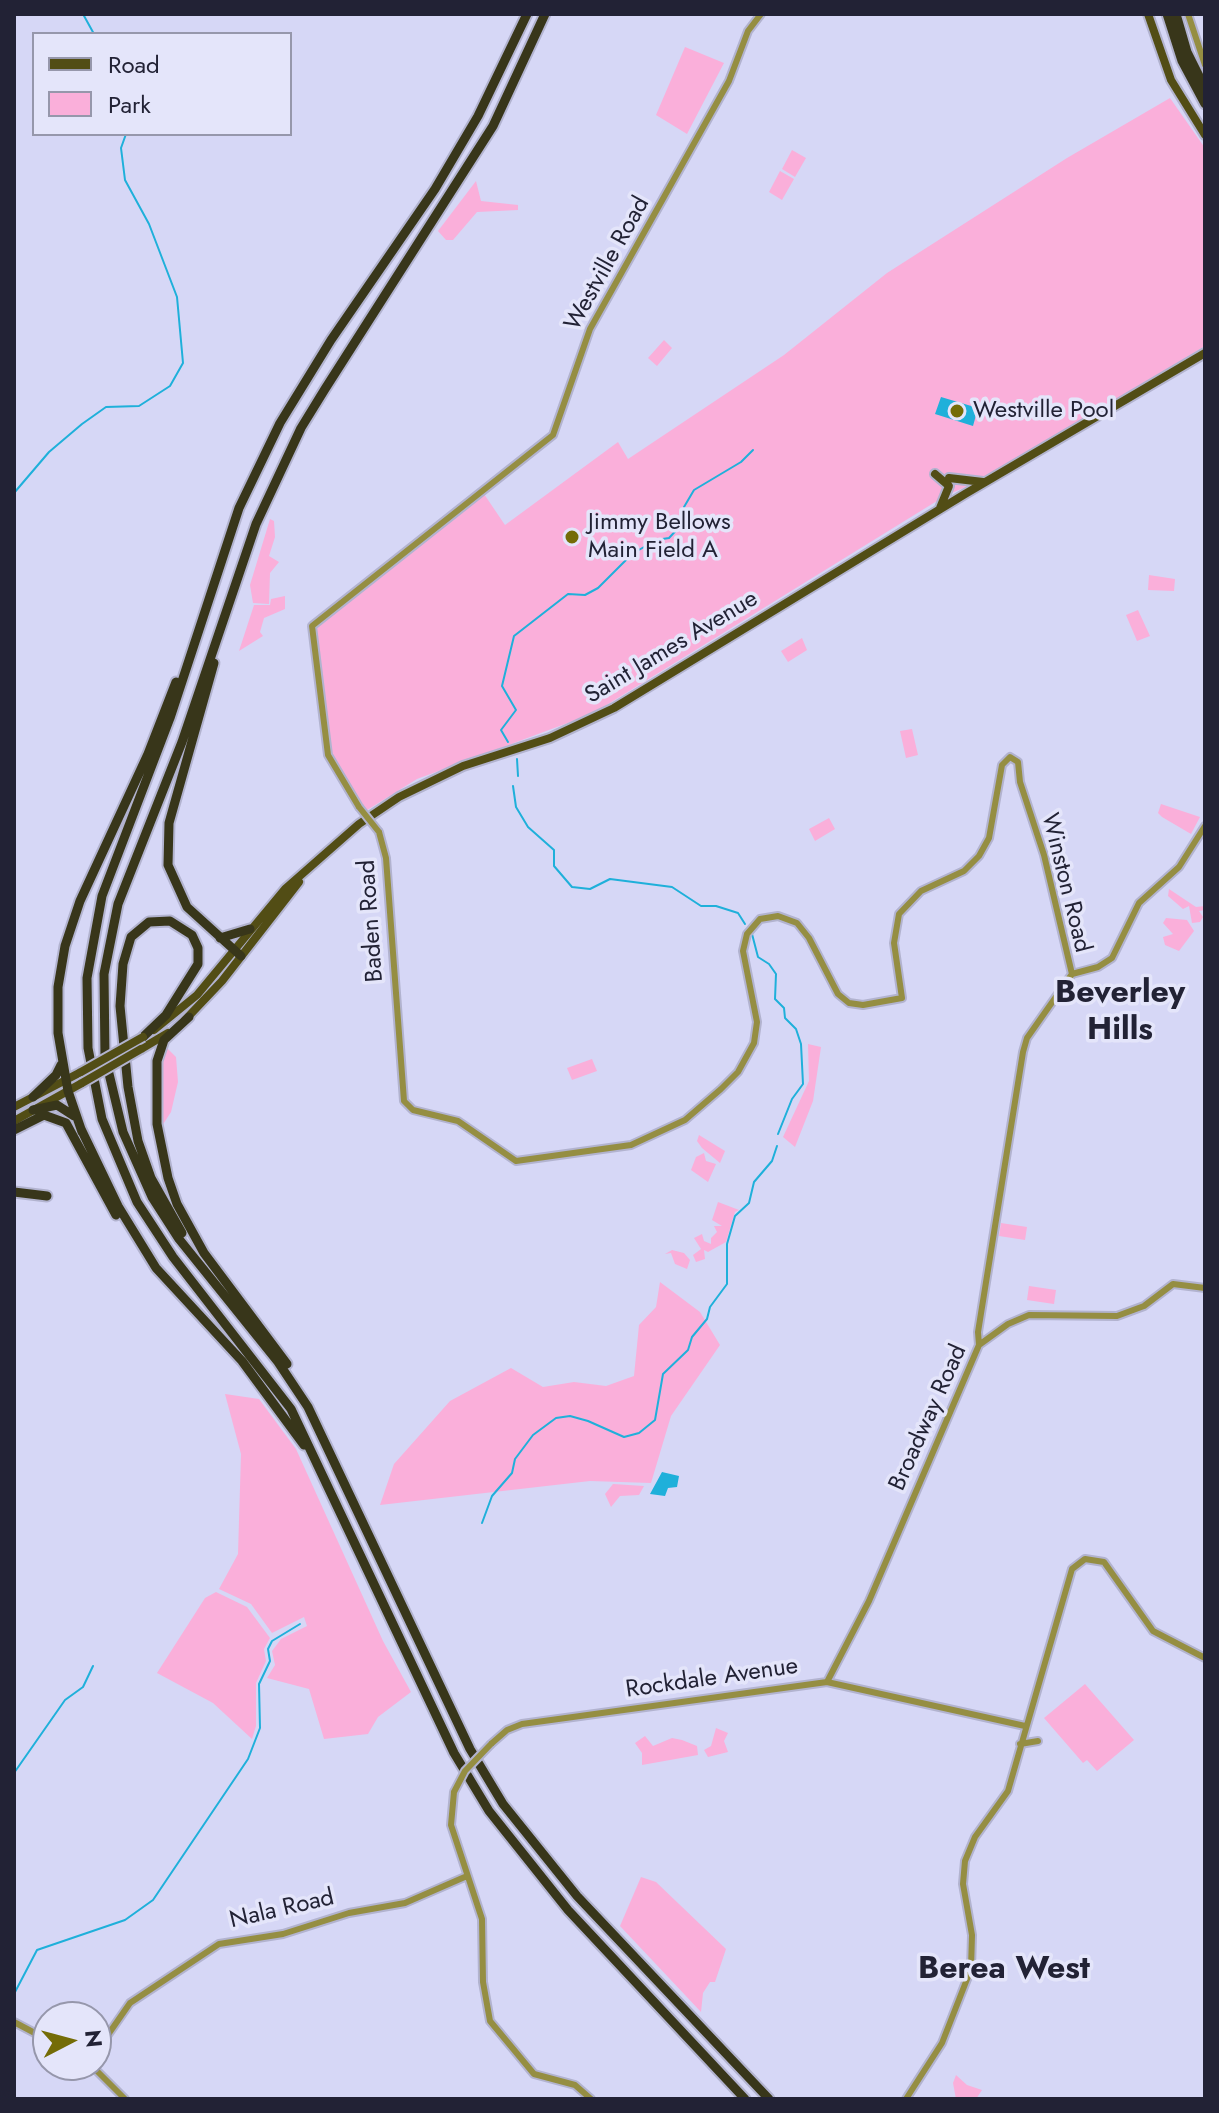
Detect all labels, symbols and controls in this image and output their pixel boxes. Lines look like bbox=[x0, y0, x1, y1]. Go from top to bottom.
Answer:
legend bbox=[32, 32, 292, 136]
text: Road bbox=[108, 47, 160, 82]
text: Park bbox=[108, 87, 151, 122]
street label: Westville Road bbox=[559, 192, 657, 336]
place label: Westville Pool bbox=[973, 397, 1114, 425]
marker: Westville Pool bbox=[948, 402, 966, 420]
place label: Jimmy Bellows Main Field A bbox=[588, 509, 731, 565]
marker: Jimmy Bellows Main Field A bbox=[563, 528, 581, 546]
street label: Saint James Avenue bbox=[580, 585, 764, 711]
street label: Winston Road bbox=[1034, 810, 1096, 956]
street label: Baden Road bbox=[353, 859, 391, 983]
district label: Beverley Hills bbox=[1055, 975, 1185, 1050]
street label: Broadway Road bbox=[884, 1340, 974, 1496]
street label: Rockdale Avenue bbox=[624, 1653, 800, 1705]
street label: Nala Road bbox=[227, 1884, 337, 1936]
district label: Berea West bbox=[918, 1951, 1090, 1989]
north arrow bbox=[32, 2001, 112, 2081]
text: N bbox=[77, 2028, 111, 2049]

